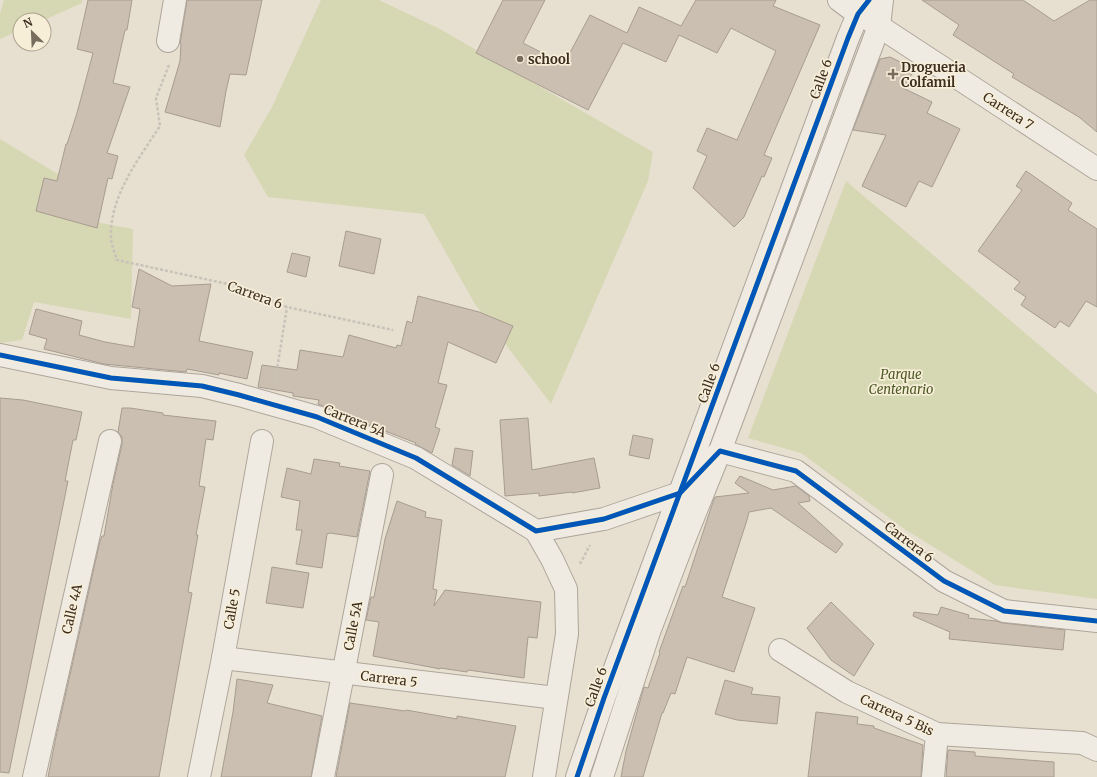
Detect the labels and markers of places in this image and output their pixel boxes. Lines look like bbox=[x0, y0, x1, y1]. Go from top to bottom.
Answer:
place label: school bbox=[528, 51, 570, 68]
marker: school bbox=[515, 54, 525, 64]
place label: Drogueria Colfamil bbox=[901, 59, 966, 91]
marker: Drogueria Colfamil bbox=[888, 69, 898, 79]

